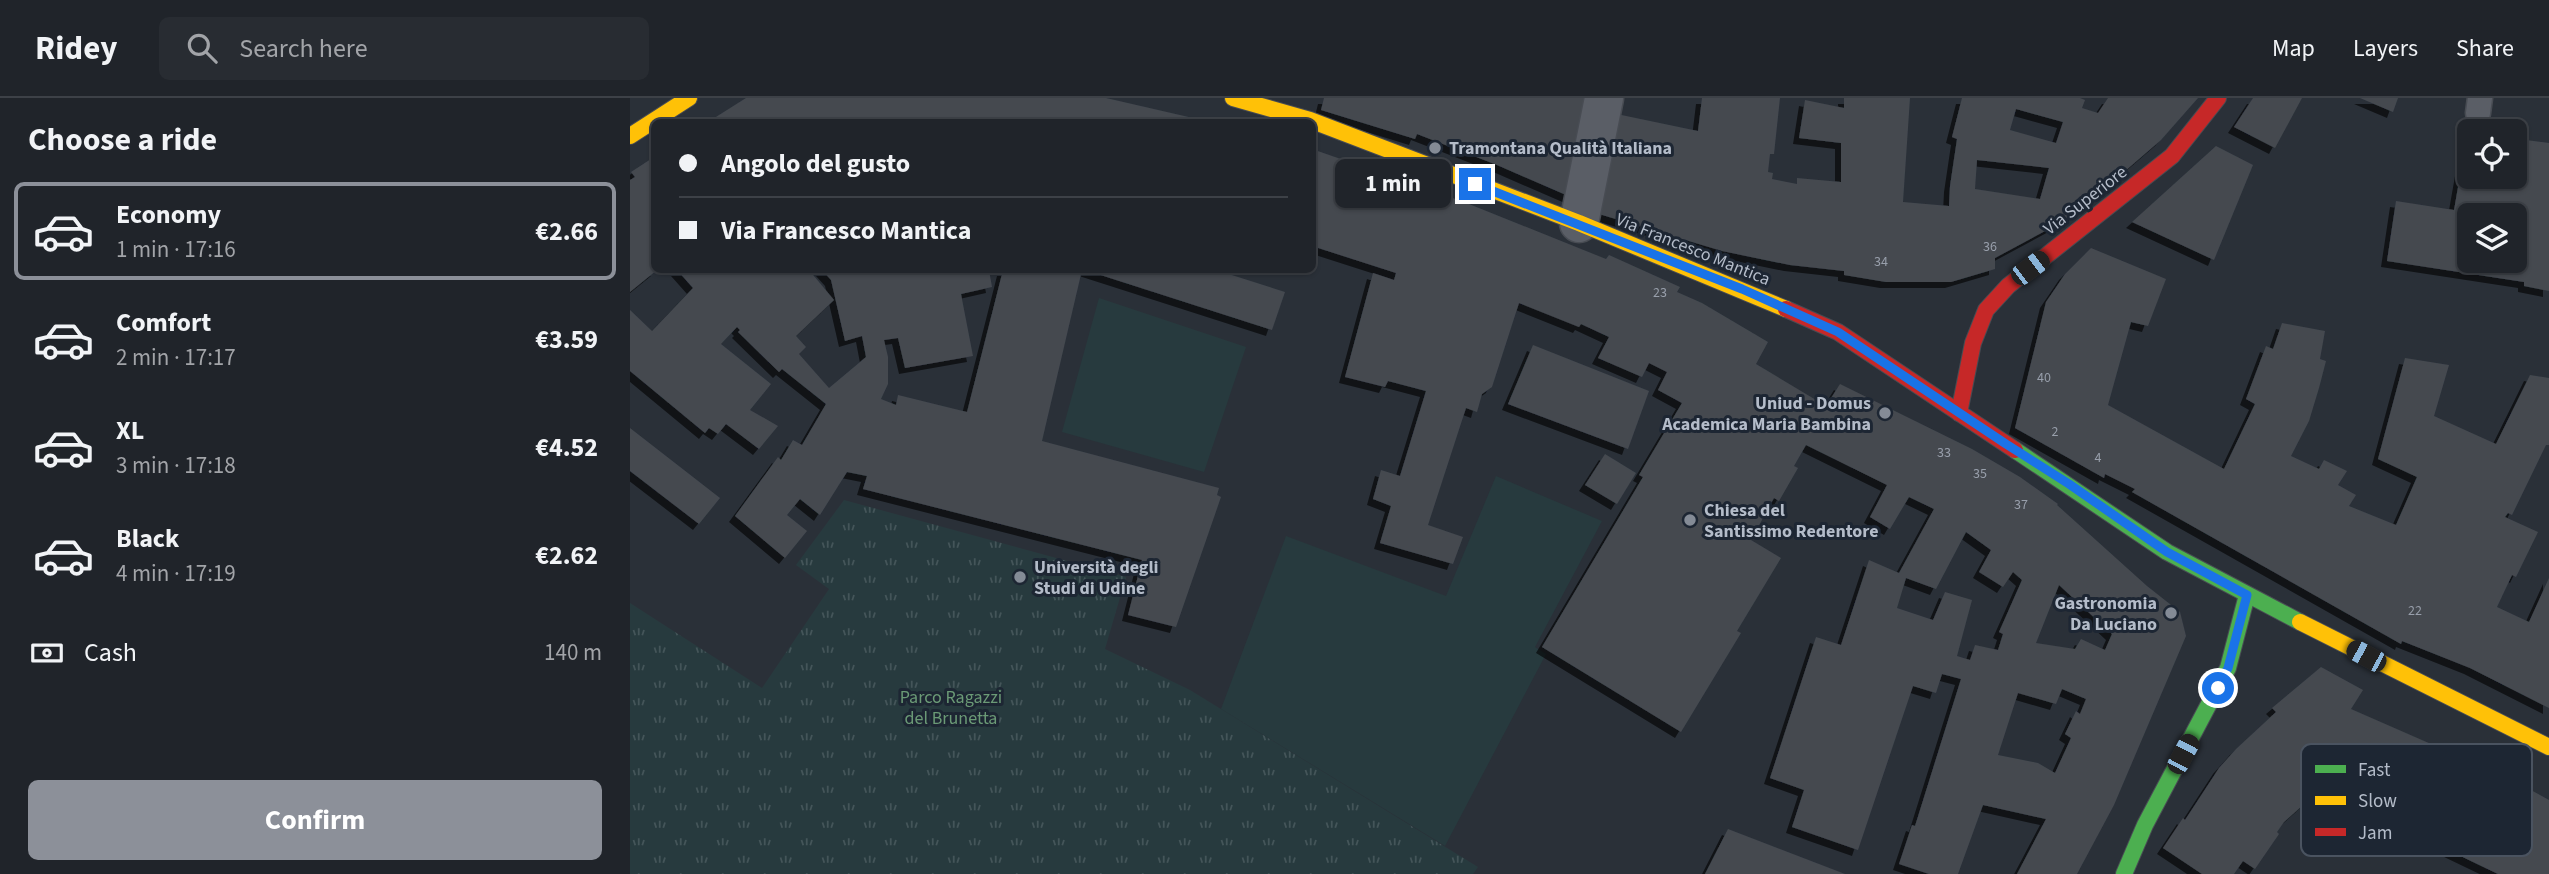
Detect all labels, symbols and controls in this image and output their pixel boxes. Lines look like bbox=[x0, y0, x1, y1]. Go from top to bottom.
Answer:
search box bbox=[159, 17, 649, 80]
text: Ridey bbox=[35, 25, 117, 72]
icon: search bbox=[183, 29, 221, 67]
text: Search here bbox=[239, 30, 368, 67]
text: Map bbox=[2272, 31, 2315, 66]
text: Layers bbox=[2353, 31, 2418, 66]
text: Share bbox=[2456, 31, 2514, 66]
text: Choose a ride bbox=[28, 117, 217, 163]
map controls bbox=[2457, 119, 2527, 273]
button: locate bbox=[2457, 119, 2527, 189]
place label: Tramontana Qualità Italiana bbox=[1449, 136, 1672, 161]
marker: Tramontana Qualità Italiana bbox=[1427, 140, 1443, 156]
text: Angolo del gusto bbox=[721, 145, 910, 182]
callout: 1 min bbox=[1335, 160, 1450, 208]
street label: Via Superiore bbox=[2038, 160, 2133, 241]
text: 1 min bbox=[1365, 167, 1421, 200]
route end bbox=[1459, 168, 1491, 200]
text: Economy bbox=[116, 196, 221, 233]
icon: car bbox=[32, 200, 95, 263]
button: layers bbox=[2457, 203, 2527, 273]
street label: Via Francesco Mantica bbox=[1612, 207, 1774, 292]
text: Via Francesco Mantica bbox=[721, 212, 971, 249]
text: €2.66 bbox=[535, 213, 598, 250]
text: 1 min · 17:16 bbox=[116, 233, 236, 266]
house number: 36 bbox=[1983, 237, 1997, 257]
car bbox=[2007, 247, 2054, 289]
house number: 34 bbox=[1874, 252, 1888, 272]
house number: 23 bbox=[1653, 283, 1667, 303]
text: Comfort bbox=[116, 304, 211, 341]
icon: car bbox=[32, 308, 95, 371]
text: €3.59 bbox=[535, 321, 598, 358]
text: 2 min · 17:17 bbox=[116, 341, 236, 374]
house number: 40 bbox=[2037, 368, 2051, 388]
place label: Uniud - Domus Academica Maria Bambina bbox=[1661, 391, 1871, 437]
marker: Uniud - Domus Academica Maria Bambina bbox=[1877, 405, 1893, 421]
text: XL bbox=[116, 412, 144, 449]
icon: car bbox=[32, 416, 95, 479]
house number: 2 bbox=[2052, 422, 2059, 442]
text: €4.52 bbox=[535, 429, 598, 466]
house number: 33 bbox=[1937, 443, 1951, 463]
house number: 4 bbox=[2095, 448, 2102, 468]
text: 3 min · 17:18 bbox=[116, 449, 236, 482]
house number: 35 bbox=[1973, 464, 1987, 484]
house number: 37 bbox=[2014, 495, 2028, 515]
place label: Chiesa del Santissimo Redentore bbox=[1704, 498, 1879, 544]
marker: Chiesa del Santissimo Redentore bbox=[1682, 512, 1698, 528]
text: Black bbox=[116, 520, 179, 557]
icon: car bbox=[32, 524, 95, 587]
text: €2.62 bbox=[535, 537, 598, 574]
place label: Università degli Studi di Udine bbox=[1034, 555, 1159, 601]
text: 4 min · 17:19 bbox=[116, 557, 236, 590]
marker: Università degli Studi di Udine bbox=[1012, 569, 1028, 585]
place label: Gastronomia Da Luciano bbox=[2054, 591, 2157, 637]
house number: 22 bbox=[2408, 601, 2422, 621]
marker: Gastronomia Da Luciano bbox=[2163, 605, 2179, 621]
icon: cash bbox=[28, 634, 66, 672]
text: Cash bbox=[84, 634, 137, 671]
text: 140 m bbox=[544, 636, 602, 669]
car bbox=[2343, 637, 2390, 675]
route start bbox=[2202, 672, 2234, 704]
park label: Parco Ragazzi del Brunetta bbox=[900, 685, 1002, 731]
car bbox=[2164, 731, 2203, 777]
legend bbox=[2301, 744, 2532, 856]
text: Fast bbox=[2358, 757, 2391, 784]
button: Confirm bbox=[28, 780, 602, 860]
text: Slow bbox=[2358, 788, 2397, 815]
text: Jam bbox=[2358, 820, 2392, 847]

